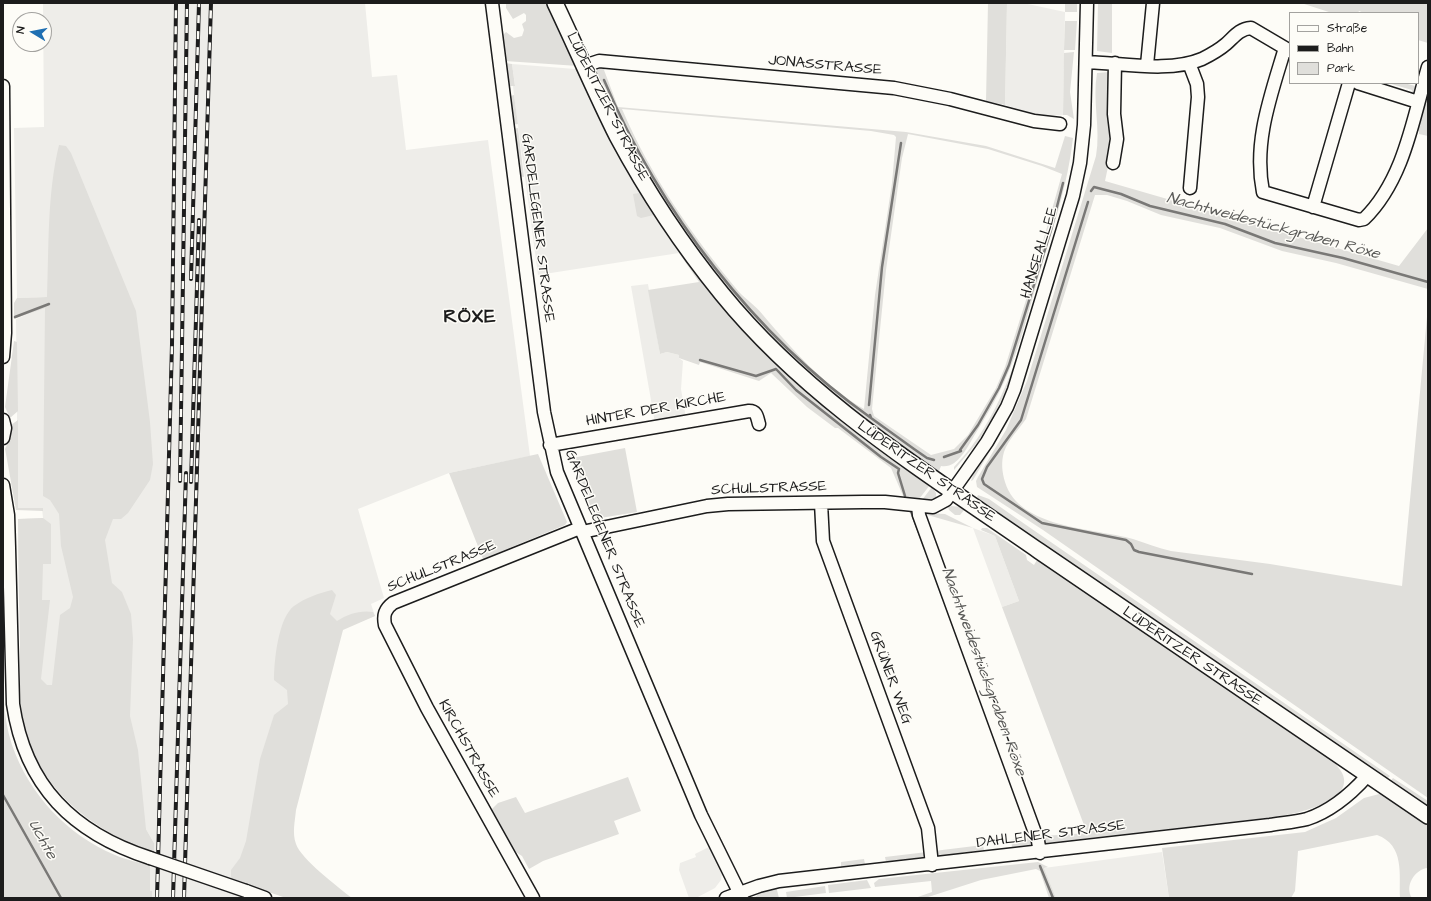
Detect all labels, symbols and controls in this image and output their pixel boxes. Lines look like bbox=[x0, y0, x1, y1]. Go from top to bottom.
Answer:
north arrow bbox=[12, 12, 52, 52]
legend bbox=[1289, 12, 1419, 84]
text: Straße bbox=[1327, 20, 1367, 37]
text: N bbox=[13, 25, 29, 35]
street label: LÜDERITZER STRASSE bbox=[562, 30, 652, 184]
text: Bahn bbox=[1327, 40, 1354, 57]
street label: JONASSTRASSE bbox=[767, 52, 883, 80]
text: Park bbox=[1327, 60, 1355, 77]
street label: GARDELEGENER STRASSE bbox=[516, 132, 558, 324]
water label: Nachtweidestückgraben Röxe bbox=[1164, 189, 1382, 265]
street label: HANSEALLEE bbox=[1018, 205, 1062, 301]
district label: RÖXE bbox=[444, 307, 496, 329]
street label: HINTER DER KIRCHE bbox=[585, 389, 727, 431]
street label: LÜDERITZER STRASSE bbox=[853, 417, 999, 527]
street label: GARDELEGENER STRASSE bbox=[560, 447, 648, 631]
street label: SCHULSTRASSE bbox=[711, 478, 827, 500]
street label: SCHULSTRASSE bbox=[385, 537, 499, 597]
water label: Nachtweidestückgraben Röxe bbox=[936, 565, 1030, 779]
street label: LÜDERITZER STRASSE bbox=[1119, 604, 1265, 710]
street label: GRÜNER WEG bbox=[865, 629, 915, 727]
street label: KIRCHSTRASSE bbox=[434, 697, 502, 801]
water label: Uchte bbox=[23, 817, 61, 863]
street label: DAHLENER STRASSE bbox=[975, 817, 1127, 853]

